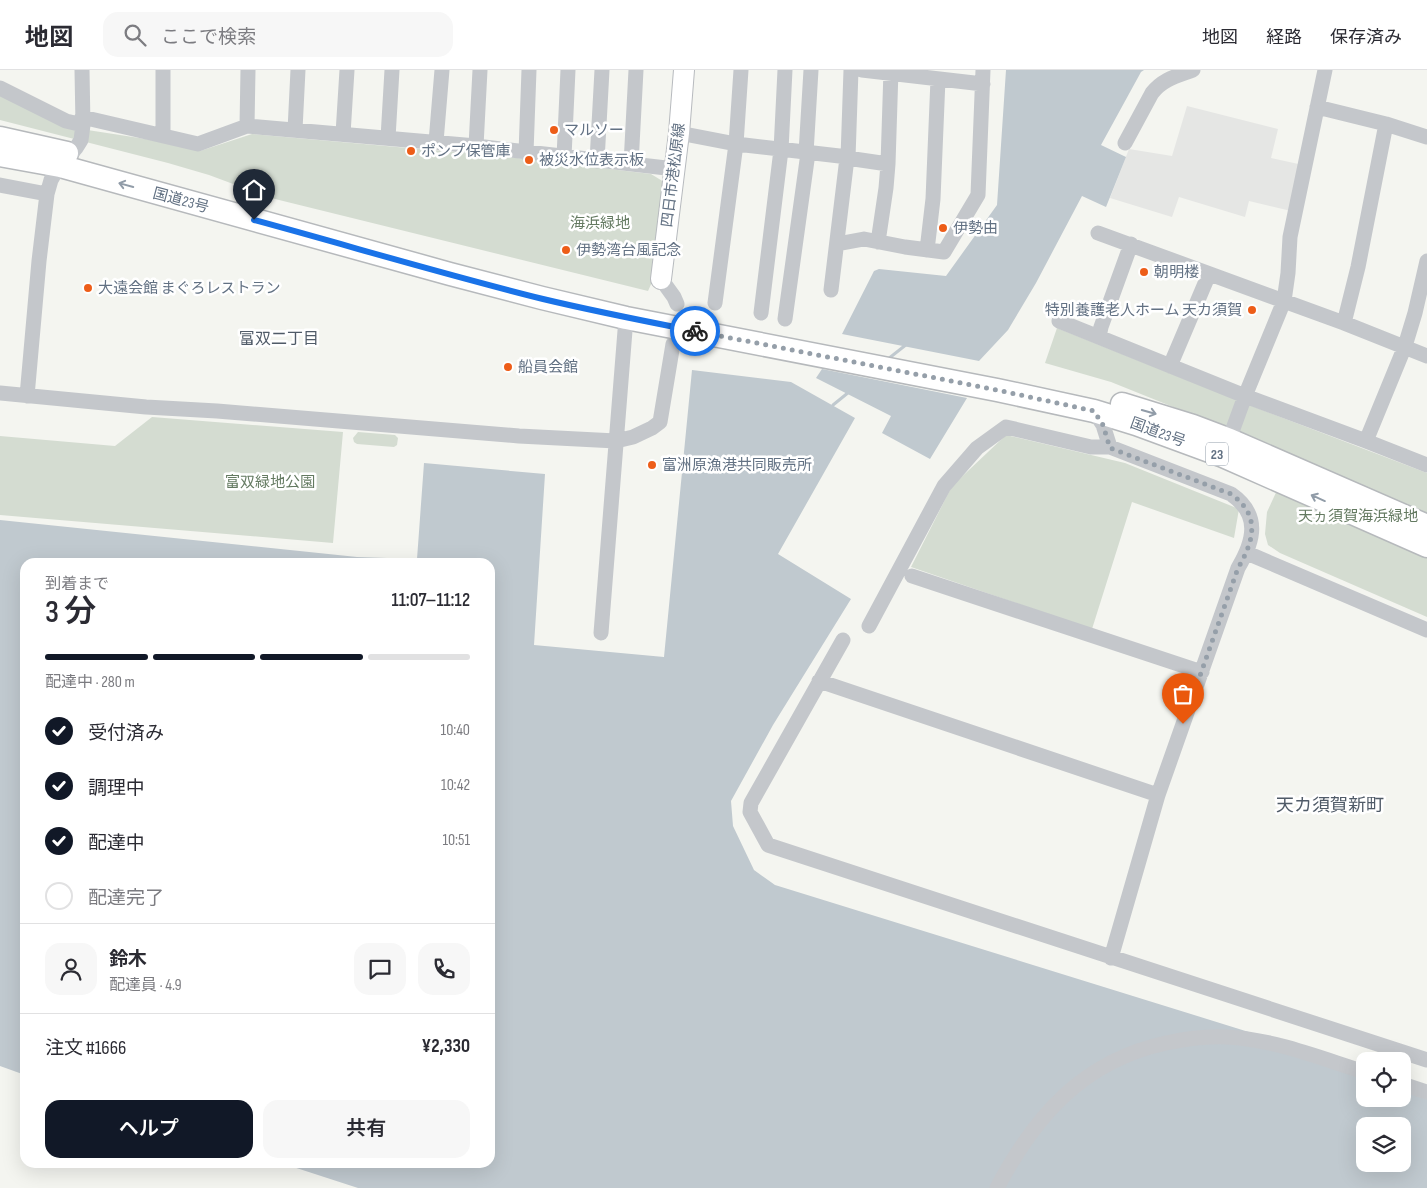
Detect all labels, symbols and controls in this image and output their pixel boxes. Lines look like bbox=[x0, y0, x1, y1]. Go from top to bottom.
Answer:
search box bbox=[103, 12, 453, 57]
icon: search bbox=[121, 21, 149, 49]
text: 地図 bbox=[25, 23, 73, 52]
text: ここで検索 bbox=[161, 26, 256, 49]
text: 地図 bbox=[1202, 27, 1238, 48]
text: 経路 bbox=[1266, 27, 1302, 48]
text: 保存済み bbox=[1330, 27, 1402, 48]
place label: マルソー bbox=[564, 121, 624, 140]
street label: 四日市港松原線 bbox=[658, 122, 689, 228]
marker: マルソー bbox=[548, 124, 560, 136]
place label: ポンプ保管庫 bbox=[421, 142, 511, 161]
marker: ポンプ保管庫 bbox=[405, 145, 417, 157]
place label: 被災水位表示板 bbox=[539, 151, 644, 170]
marker: 被災水位表示板 bbox=[523, 154, 535, 166]
pin bbox=[233, 169, 275, 220]
icon: home bbox=[240, 176, 268, 204]
one-way arrow bbox=[118, 179, 134, 189]
street label: 国道23号 bbox=[151, 184, 211, 217]
park label: 海浜緑地 bbox=[570, 214, 630, 233]
place label: 伊勢由 bbox=[953, 219, 998, 238]
marker: 伊勢由 bbox=[937, 222, 949, 234]
place label: 伊勢湾台風記念 bbox=[576, 241, 681, 260]
marker: 伊勢湾台風記念 bbox=[560, 244, 572, 256]
place label: 朝明楼 bbox=[1154, 263, 1199, 282]
marker: 朝明楼 bbox=[1138, 266, 1150, 278]
place label: 大遠会館 まぐろレストラン bbox=[98, 279, 280, 298]
marker: 大遠会館 まぐろレストラン bbox=[82, 282, 94, 294]
place label: 特別養護老人ホーム 天カ須賀 bbox=[1045, 301, 1242, 320]
marker: 特別養護老人ホーム 天カ須賀 bbox=[1246, 304, 1258, 316]
courier bbox=[670, 306, 720, 356]
icon: bike bbox=[681, 317, 709, 345]
district label: 富双二丁目 bbox=[239, 330, 319, 349]
place label: 船員会館 bbox=[518, 358, 578, 377]
marker: 船員会館 bbox=[502, 361, 514, 373]
one-way arrow bbox=[1141, 407, 1157, 417]
street label: 国道23号 bbox=[1128, 414, 1188, 451]
road number: 23 bbox=[1206, 442, 1228, 466]
place label: 富洲原漁港共同販売所 bbox=[662, 456, 812, 475]
marker: 富洲原漁港共同販売所 bbox=[646, 459, 658, 471]
park label: 富双緑地公園 bbox=[225, 473, 315, 492]
one-way arrow bbox=[1311, 492, 1326, 502]
park label: 天ヵ須賀海浜緑地 bbox=[1298, 507, 1418, 526]
text: 到着まで bbox=[45, 575, 109, 594]
text: 11:07–11:12 bbox=[392, 589, 470, 612]
text: 3 分 bbox=[45, 593, 96, 632]
text: 配達中 · 280 m bbox=[45, 673, 135, 692]
pin bbox=[1162, 673, 1204, 724]
icon: bag bbox=[1169, 680, 1197, 708]
icon: check bbox=[45, 717, 73, 745]
text: 10:40 bbox=[441, 721, 470, 740]
text: 受付済み bbox=[88, 722, 164, 745]
icon: check bbox=[45, 772, 73, 800]
text: 10:42 bbox=[441, 776, 470, 795]
text: 調理中 bbox=[88, 777, 145, 800]
district label: 天カ須賀新町 bbox=[1276, 795, 1384, 816]
icon: check bbox=[45, 827, 73, 855]
text: 10:51 bbox=[442, 831, 470, 850]
text: 配達中 bbox=[88, 832, 145, 855]
text: 配達完了 bbox=[88, 887, 164, 910]
button: person bbox=[45, 943, 97, 995]
button: chat bbox=[354, 943, 406, 995]
button: phone bbox=[418, 943, 470, 995]
text: 鈴木 bbox=[109, 948, 147, 971]
text: 配達員 · 4.9 bbox=[109, 976, 182, 995]
text: ¥2,330 bbox=[422, 1035, 470, 1058]
text: 注文 #1666 bbox=[45, 1037, 126, 1060]
map controls bbox=[1356, 1052, 1411, 1172]
button: locate bbox=[1356, 1052, 1411, 1107]
button: ヘルプ bbox=[45, 1100, 253, 1158]
button: 共有 bbox=[263, 1100, 470, 1158]
button: layers bbox=[1356, 1117, 1411, 1172]

